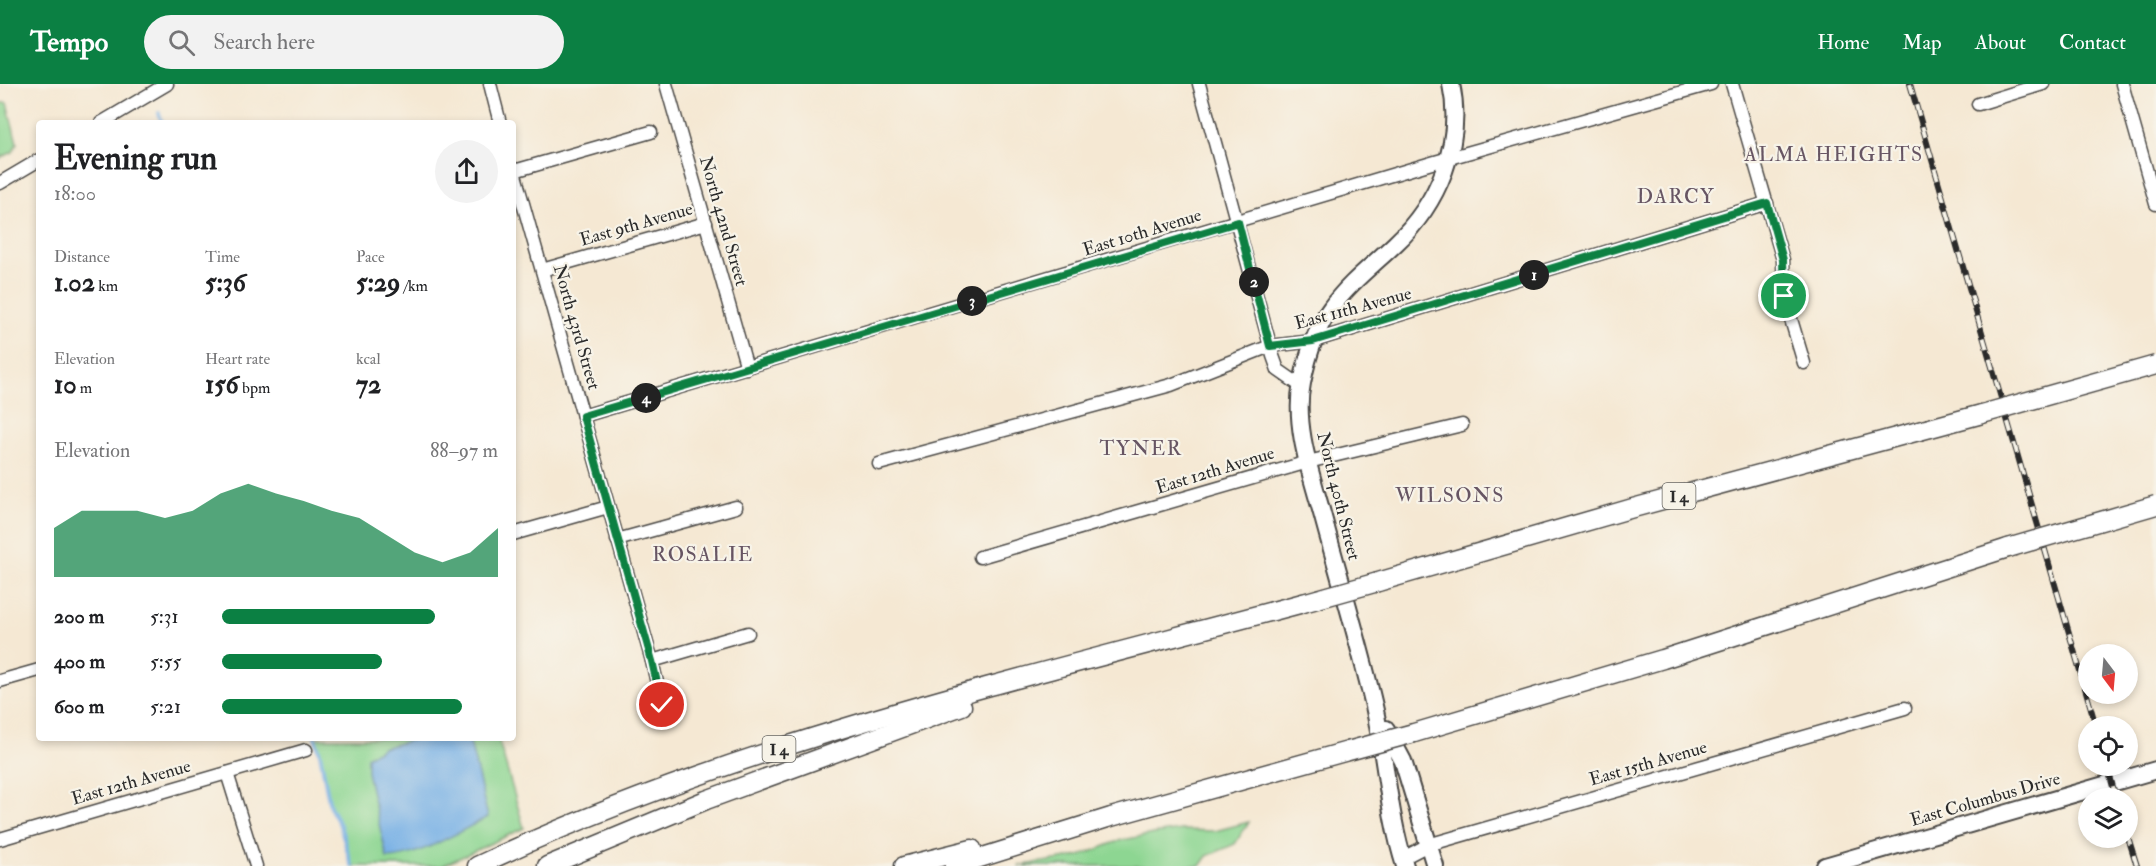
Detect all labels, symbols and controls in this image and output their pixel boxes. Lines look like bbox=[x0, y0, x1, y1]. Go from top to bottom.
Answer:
search box bbox=[144, 15, 564, 69]
text: Tempo bbox=[30, 25, 108, 60]
icon: search bbox=[165, 26, 198, 59]
text: Search here bbox=[213, 28, 315, 56]
text: Home bbox=[1817, 29, 1869, 56]
text: Map bbox=[1902, 29, 1942, 56]
text: About bbox=[1975, 29, 2026, 56]
text: Contact bbox=[2059, 29, 2126, 56]
text: Evening run bbox=[54, 138, 217, 179]
button: share bbox=[435, 140, 498, 203]
district label: ALMA HEIGHTS bbox=[1743, 142, 1924, 167]
street label: North 42nd Street bbox=[694, 153, 753, 289]
text: 18:00 bbox=[54, 181, 96, 206]
district label: DARCY bbox=[1637, 184, 1715, 209]
street label: East 9th Avenue bbox=[577, 197, 696, 252]
street label: East 10th Avenue bbox=[1080, 203, 1205, 261]
text: Distance bbox=[54, 247, 110, 267]
text: Time bbox=[205, 247, 240, 267]
text: Pace bbox=[356, 247, 385, 267]
pin: 1 bbox=[1519, 260, 1549, 290]
street label: North 43rd Street bbox=[548, 262, 605, 393]
text: 1 bbox=[1531, 265, 1537, 285]
text: 1.02 bbox=[54, 267, 95, 299]
text: 5:36 bbox=[205, 267, 246, 299]
text: 5:29 bbox=[356, 267, 400, 299]
pin: 2 bbox=[1239, 267, 1269, 297]
pin bbox=[1758, 270, 1809, 321]
text: 2 bbox=[1250, 272, 1258, 292]
text: km bbox=[95, 276, 118, 296]
text: /km bbox=[400, 276, 428, 296]
icon: arrive bbox=[1767, 279, 1800, 312]
street label: East 11th Avenue bbox=[1292, 282, 1415, 335]
pin: 3 bbox=[957, 286, 987, 316]
text: 3 bbox=[969, 291, 975, 311]
text: Elevation bbox=[54, 349, 115, 369]
text: Heart rate bbox=[205, 349, 270, 369]
text: kcal bbox=[356, 349, 381, 369]
text: 10 bbox=[54, 369, 76, 401]
text: 156 bbox=[205, 369, 239, 401]
text: 72 bbox=[356, 369, 381, 401]
text: m bbox=[76, 378, 92, 398]
text: bpm bbox=[239, 378, 270, 398]
pin: 4 bbox=[631, 383, 661, 413]
text: 4 bbox=[642, 388, 650, 408]
street label: North 40th Street bbox=[1311, 430, 1366, 563]
district label: TYNER bbox=[1099, 436, 1183, 461]
text: Elevation bbox=[54, 438, 130, 463]
text: 88–97 m bbox=[430, 438, 498, 463]
street label: East 12th Avenue bbox=[1153, 441, 1278, 499]
district label: WILSONS bbox=[1394, 483, 1505, 508]
road number: I 4 bbox=[1662, 483, 1696, 509]
district label: ROSALIE bbox=[652, 542, 754, 567]
text: 200 m bbox=[54, 604, 104, 629]
text: 5:31 bbox=[150, 604, 179, 629]
north arrow bbox=[2078, 644, 2138, 704]
map controls bbox=[2078, 644, 2138, 848]
text: 400 m bbox=[54, 649, 105, 674]
text: 5:55 bbox=[150, 649, 181, 674]
pin bbox=[636, 679, 687, 730]
icon: check bbox=[645, 688, 678, 721]
text: 600 m bbox=[54, 694, 104, 719]
text: 5:21 bbox=[150, 694, 181, 719]
button: locate bbox=[2078, 716, 2138, 776]
road number: I 4 bbox=[762, 736, 796, 762]
street label: East 15th Avenue bbox=[1587, 736, 1710, 791]
street label: East 12th Avenue bbox=[69, 754, 194, 810]
street label: East Columbus Drive bbox=[1908, 767, 2063, 832]
button: layers bbox=[2078, 788, 2138, 848]

